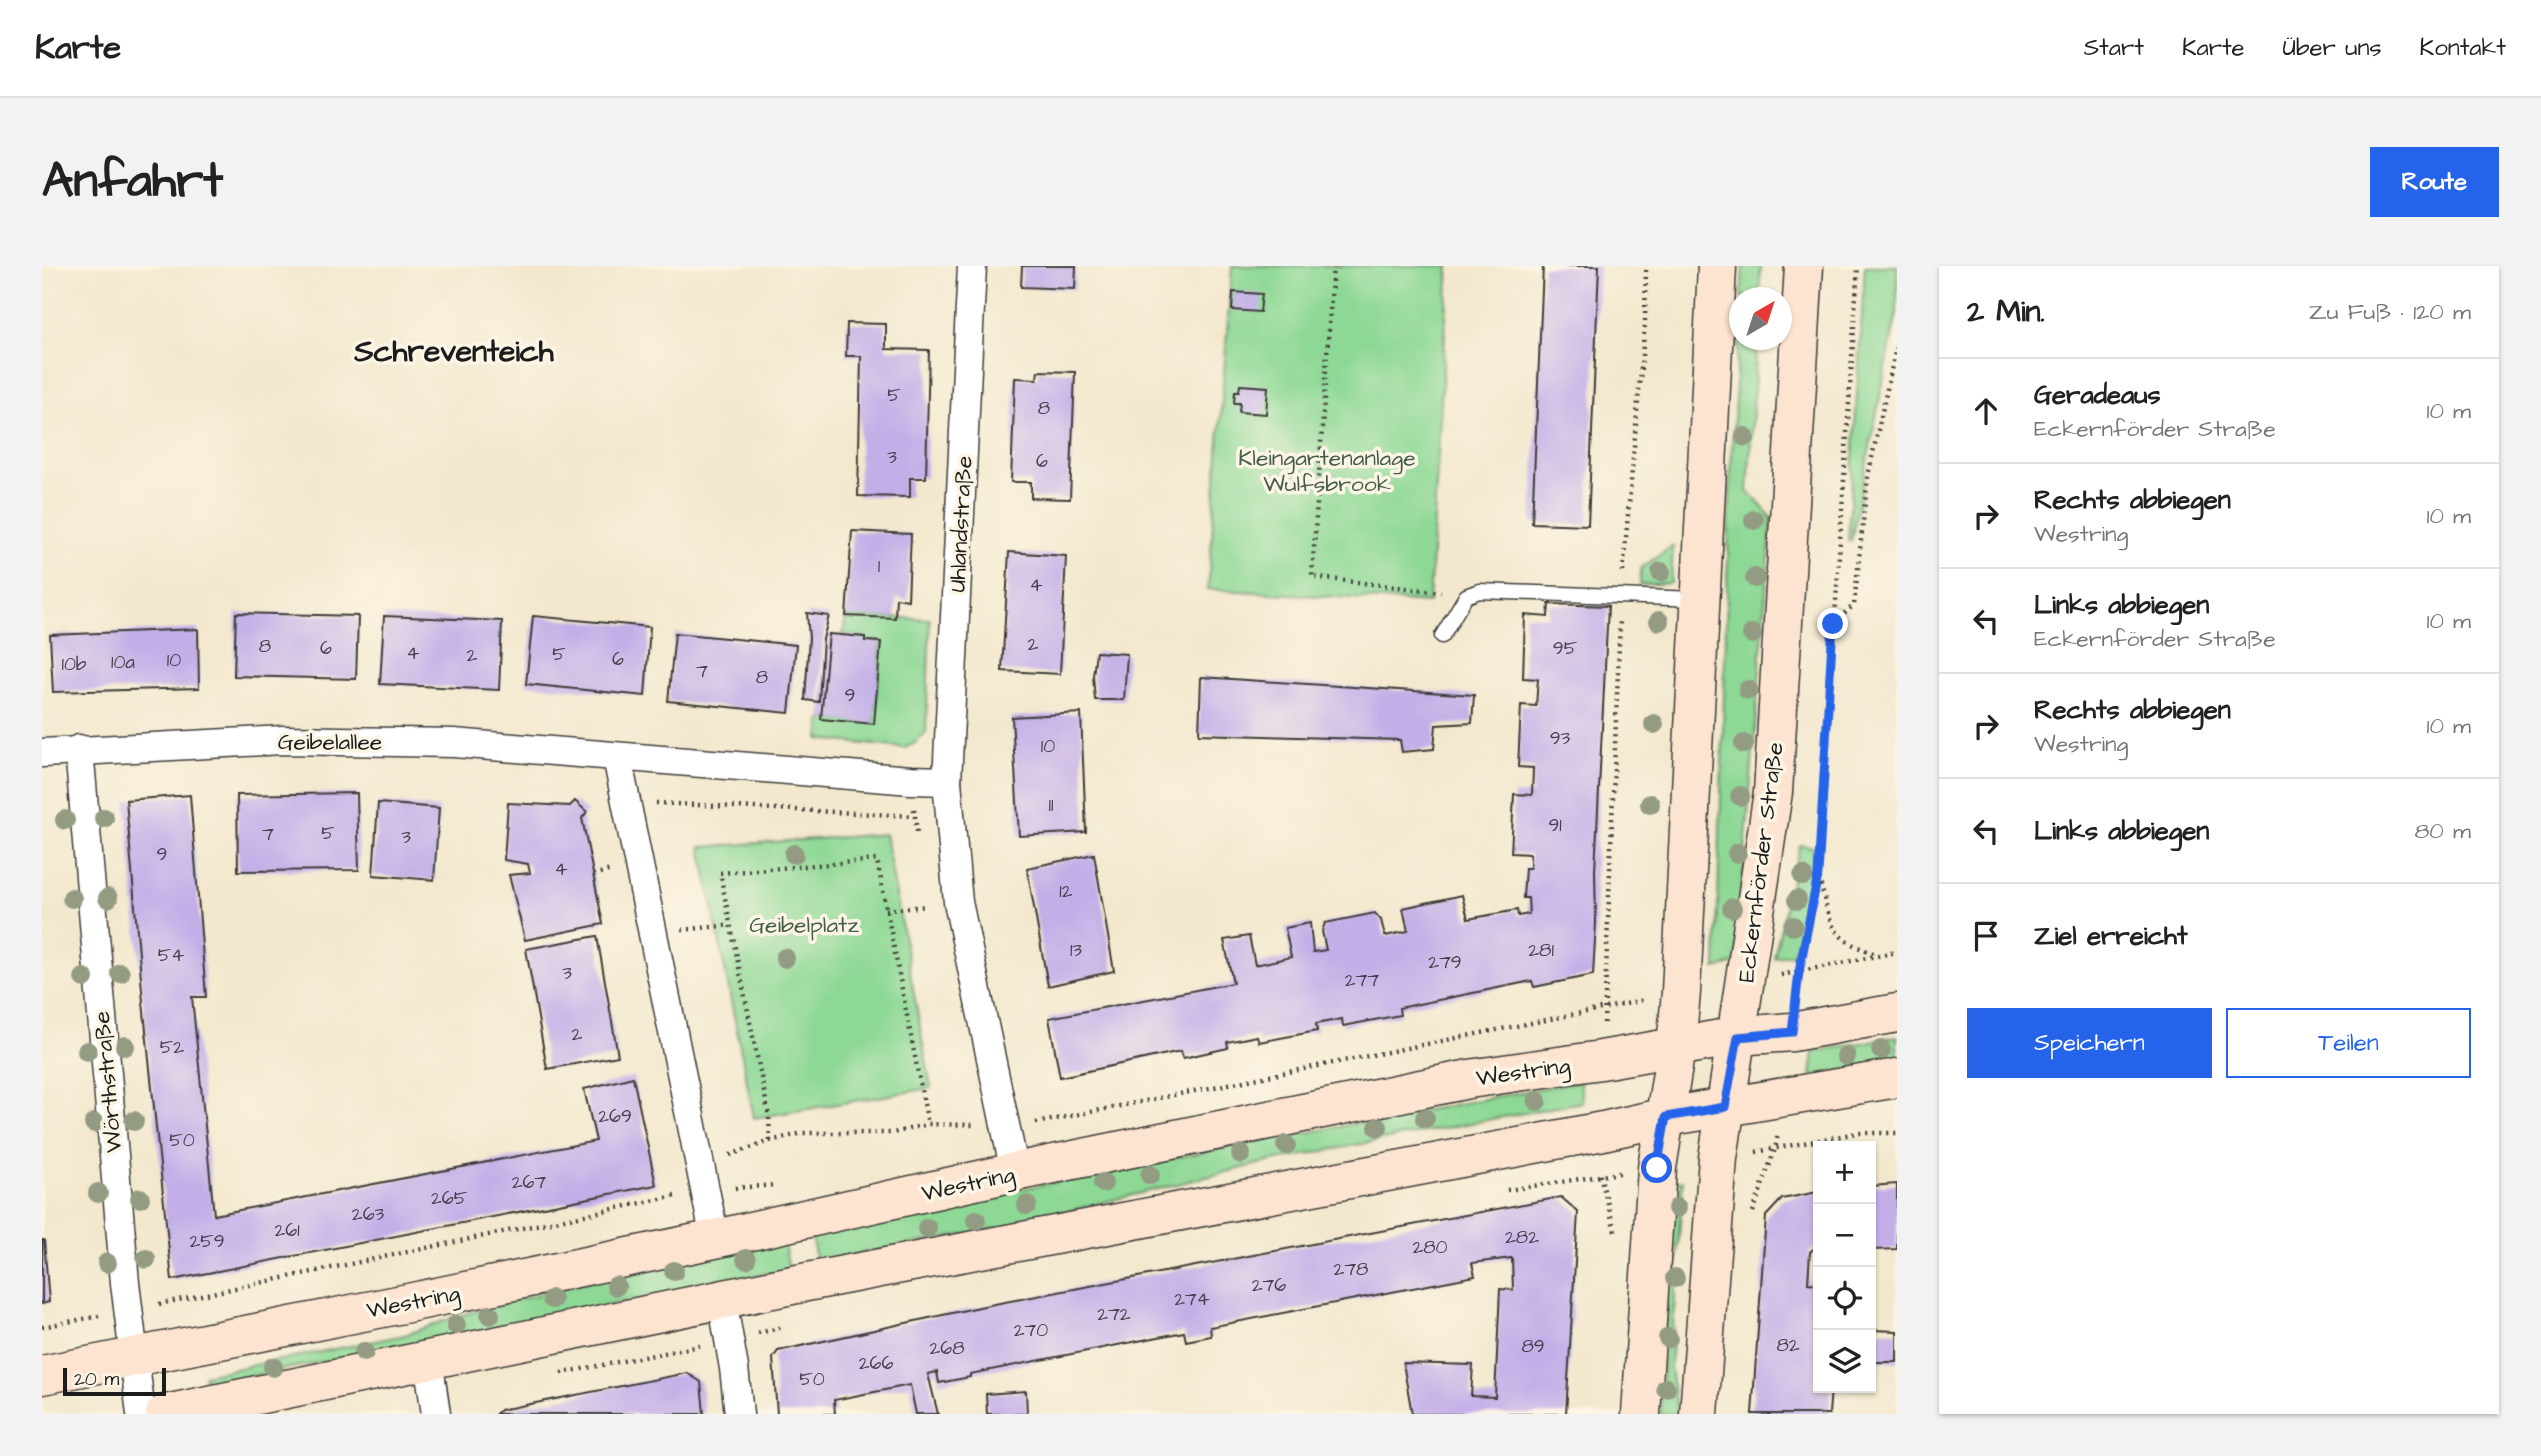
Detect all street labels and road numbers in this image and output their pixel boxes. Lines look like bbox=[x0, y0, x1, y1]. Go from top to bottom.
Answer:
street label: Uhlandstraße bbox=[941, 455, 981, 593]
street label: Geibelallee bbox=[278, 726, 382, 758]
street label: Eckernförder Straße bbox=[1730, 740, 1792, 984]
street label: Wörthstraße bbox=[86, 1010, 130, 1154]
street label: Westring bbox=[1474, 1050, 1572, 1095]
street label: Westring bbox=[919, 1158, 1018, 1210]
street label: Westring bbox=[364, 1277, 463, 1328]

